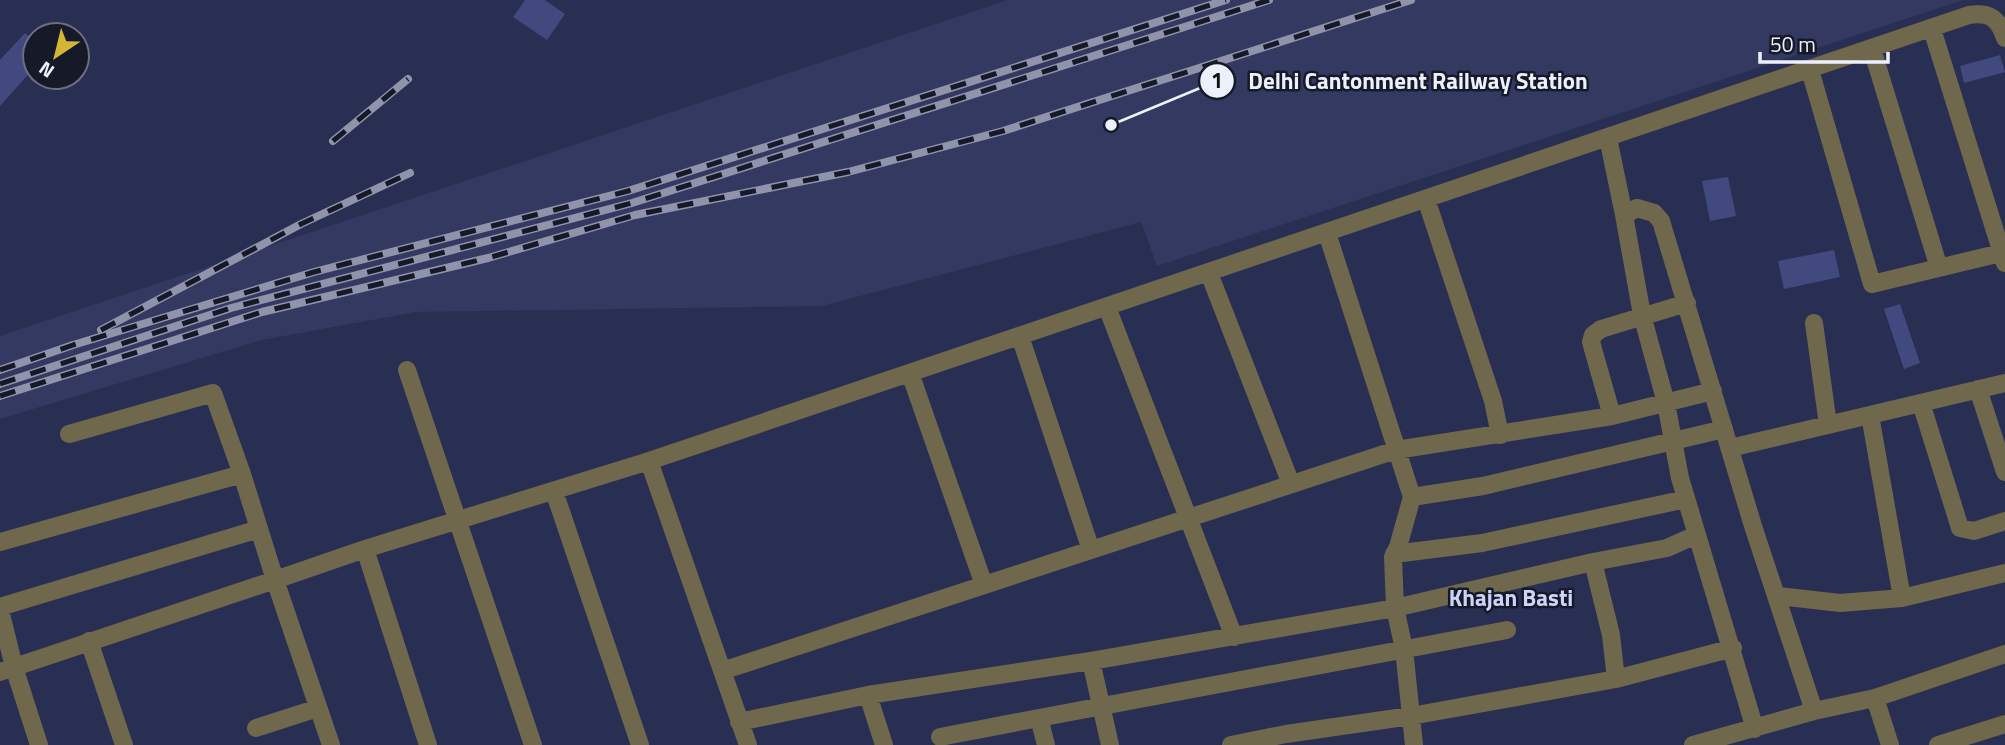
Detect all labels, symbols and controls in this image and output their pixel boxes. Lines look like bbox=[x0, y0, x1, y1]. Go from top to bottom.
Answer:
north arrow bbox=[21, 21, 91, 91]
scale bar bbox=[1760, 21, 1888, 65]
text: 50 m bbox=[1770, 28, 1816, 60]
text: N bbox=[32, 55, 60, 86]
callout: Delhi Cantonment Railway Station bbox=[1199, 59, 1602, 103]
text: Delhi Cantonment Railway Station bbox=[1248, 63, 1588, 98]
text: 1 bbox=[1211, 64, 1223, 96]
district label: Khajan Basti bbox=[1449, 580, 1573, 615]

